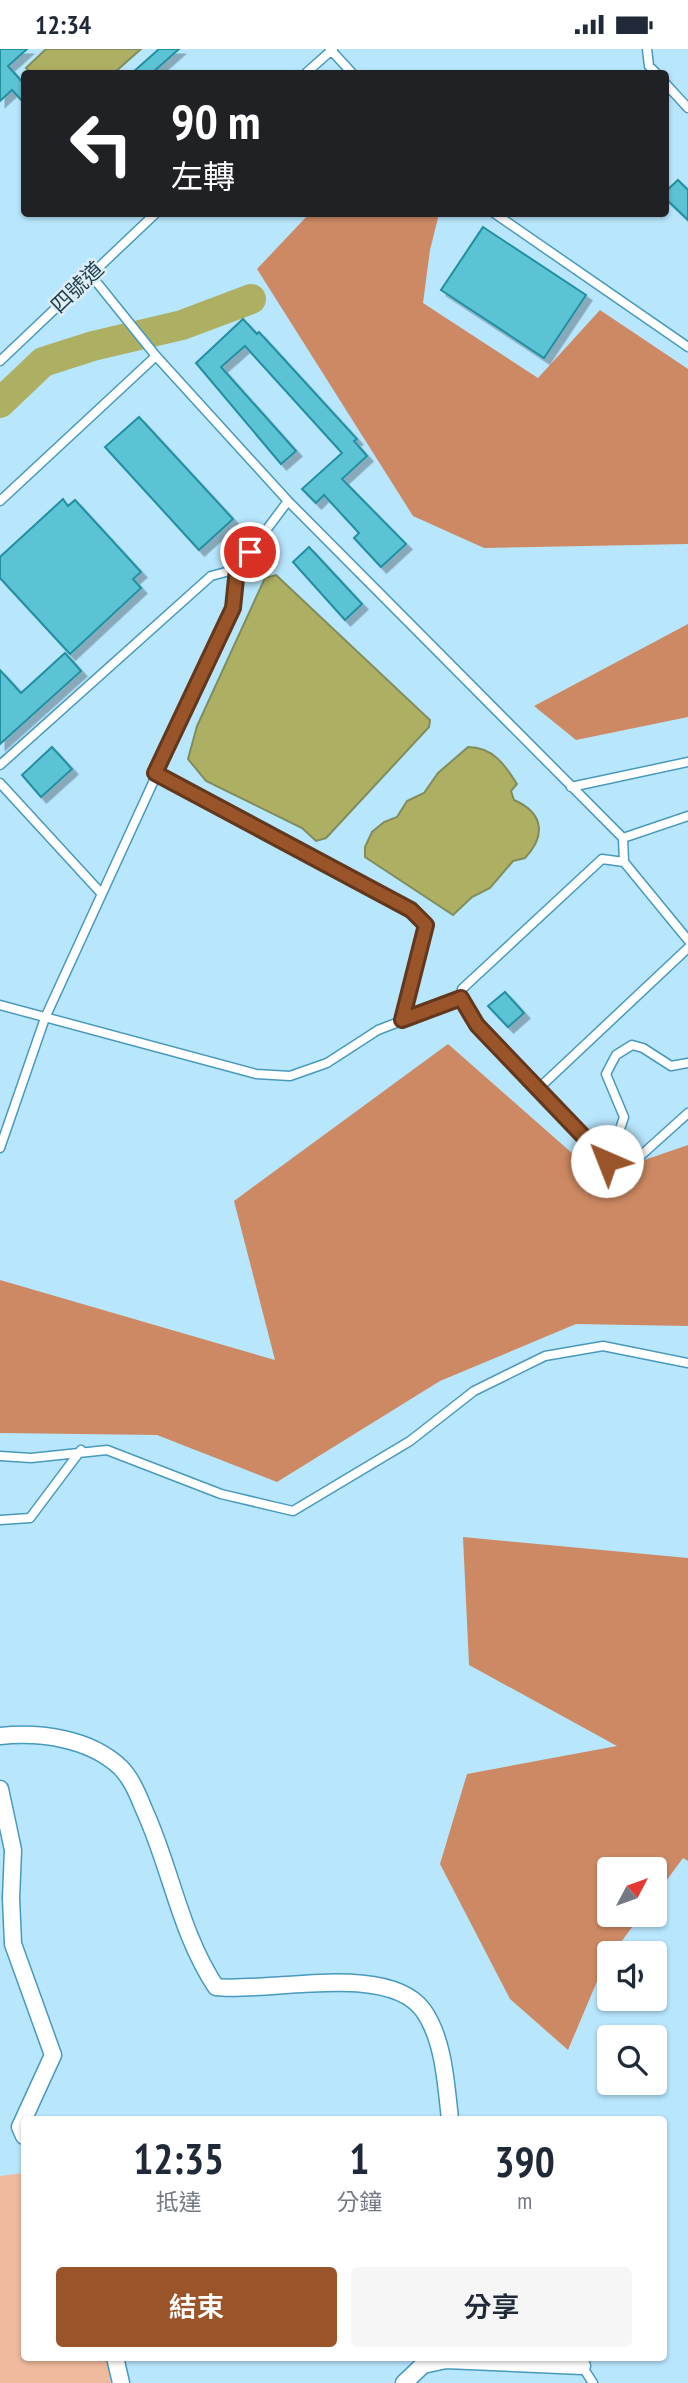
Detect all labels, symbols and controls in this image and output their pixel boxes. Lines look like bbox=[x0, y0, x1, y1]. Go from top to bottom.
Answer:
text: 12:34 bbox=[35, 8, 91, 41]
text: 90 m bbox=[171, 89, 260, 153]
icon: left bbox=[56, 98, 147, 189]
text: 左轉 bbox=[171, 155, 235, 197]
street label: 四號道 bbox=[45, 255, 109, 319]
pin bbox=[220, 522, 280, 582]
icon: arrive bbox=[231, 533, 269, 571]
position arrow bbox=[570, 1124, 644, 1198]
north arrow bbox=[597, 1857, 667, 1927]
map controls bbox=[597, 1857, 667, 2095]
button: sound bbox=[597, 1941, 667, 2011]
button: search bbox=[597, 2025, 667, 2095]
text: 12:35 bbox=[133, 2131, 224, 2186]
text: 1 bbox=[349, 2131, 369, 2186]
text: 390 bbox=[495, 2134, 555, 2189]
text: m bbox=[517, 2186, 532, 2215]
text: 抵達 bbox=[156, 2187, 202, 2216]
text: 分鐘 bbox=[336, 2187, 382, 2216]
button: 結束 bbox=[56, 2267, 337, 2347]
button: 分享 bbox=[351, 2267, 632, 2347]

